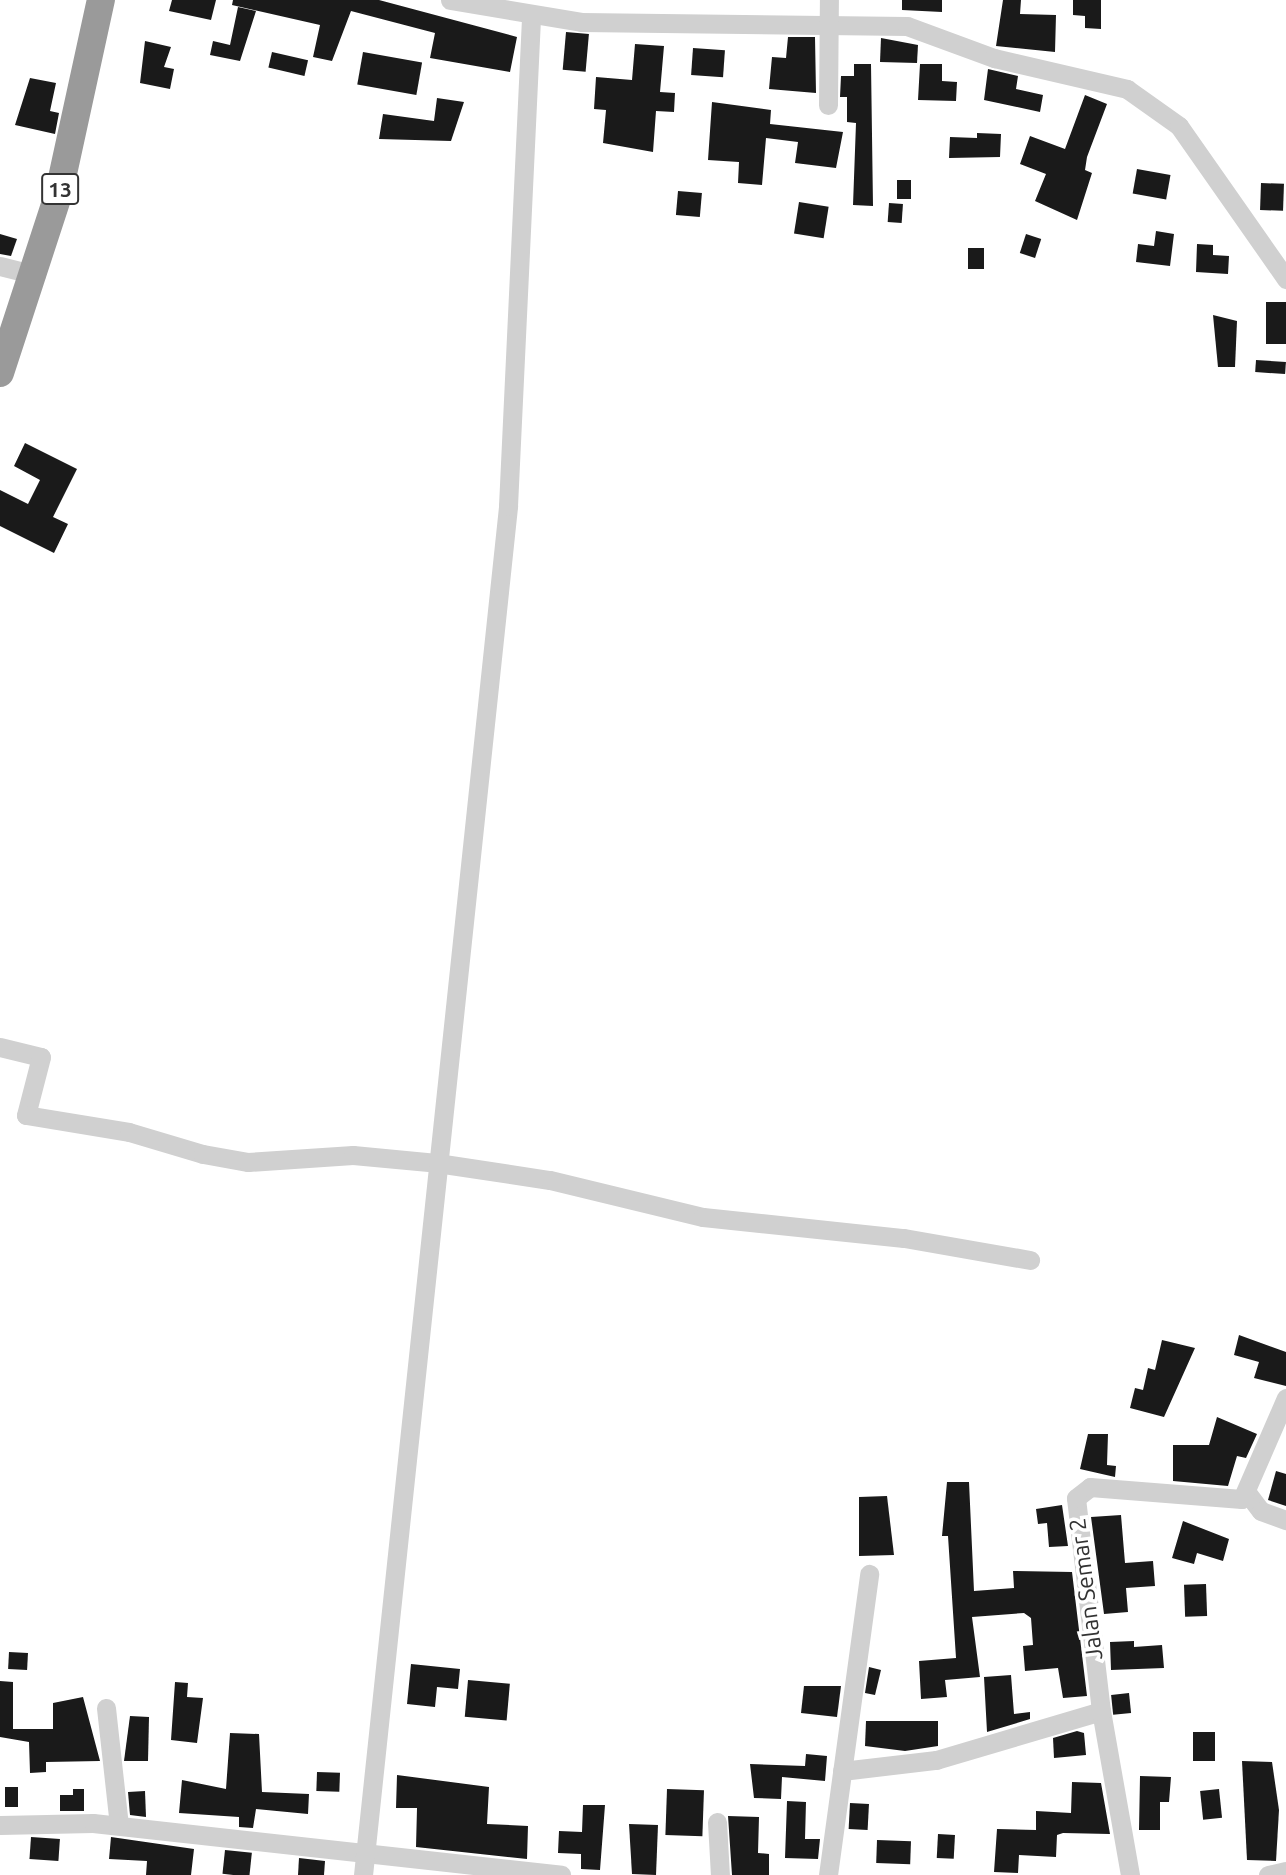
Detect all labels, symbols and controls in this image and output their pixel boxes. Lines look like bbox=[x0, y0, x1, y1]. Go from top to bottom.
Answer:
road number: 13 bbox=[41, 172, 79, 206]
street label: Jalan Semar 2 bbox=[1064, 1516, 1108, 1662]

